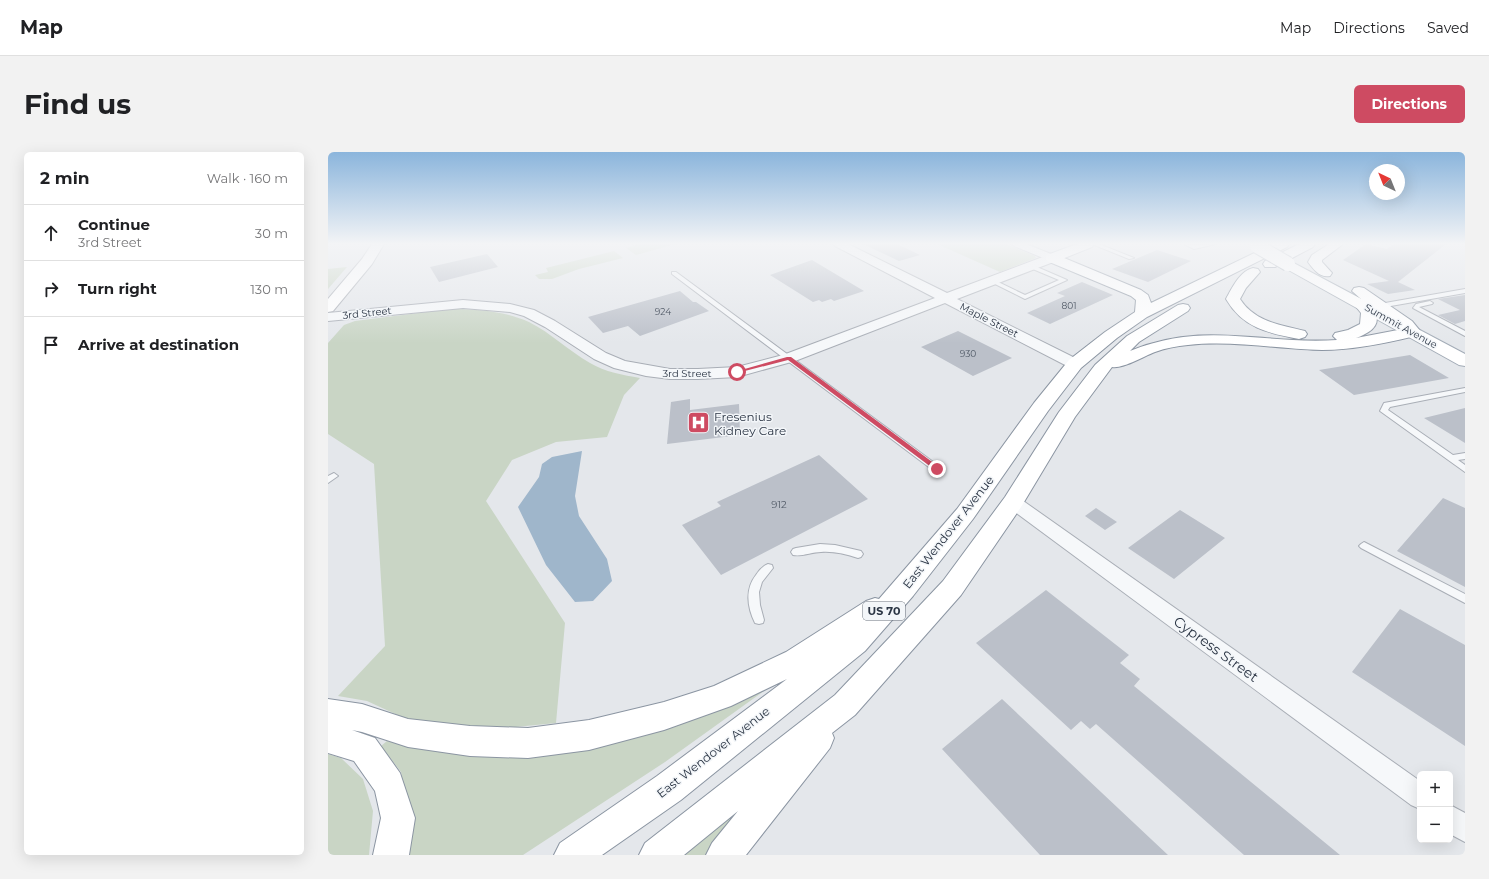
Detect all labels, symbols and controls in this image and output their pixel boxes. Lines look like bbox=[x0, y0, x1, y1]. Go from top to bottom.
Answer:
text: Map bbox=[20, 16, 63, 39]
text: Map bbox=[1280, 19, 1311, 37]
text: Directions bbox=[1333, 19, 1405, 37]
text: Saved bbox=[1427, 19, 1469, 37]
button: Directions bbox=[1354, 85, 1465, 123]
text: Find us bbox=[24, 87, 131, 121]
north arrow bbox=[1369, 164, 1405, 200]
text: 2 min bbox=[40, 168, 90, 188]
text: Walk · 160 m bbox=[207, 170, 288, 186]
text: Continue bbox=[78, 215, 150, 234]
icon: ahead bbox=[40, 222, 62, 244]
text: 30 m bbox=[255, 225, 288, 241]
text: 3rd Street bbox=[78, 234, 142, 250]
icon: right bbox=[40, 278, 62, 300]
text: Turn right bbox=[78, 279, 157, 298]
text: 130 m bbox=[250, 281, 288, 297]
street label: Maple Street bbox=[958, 300, 1020, 340]
house number: 801 bbox=[1062, 300, 1076, 311]
street label: Summit Avenue bbox=[1362, 301, 1440, 351]
street label: 3rd Street bbox=[342, 304, 392, 322]
house number: 924 bbox=[655, 306, 671, 317]
icon: arrive bbox=[40, 334, 62, 356]
text: Arrive at destination bbox=[78, 335, 239, 354]
house number: 930 bbox=[960, 348, 976, 359]
route start bbox=[728, 363, 746, 381]
street label: 3rd Street bbox=[662, 367, 712, 380]
place label: Fresenius Kidney Care bbox=[714, 409, 786, 438]
hospital icon: Fresenius Kidney Care bbox=[686, 410, 712, 436]
route end bbox=[928, 460, 946, 478]
street label: East Wendover Avenue bbox=[899, 473, 997, 591]
house number: 912 bbox=[771, 498, 787, 511]
road number: US 70 bbox=[863, 602, 905, 620]
street label: Cypress Street bbox=[1170, 612, 1262, 686]
street label: East Wendover Avenue bbox=[654, 703, 772, 801]
map controls bbox=[1417, 771, 1453, 843]
button: + bbox=[1417, 771, 1453, 807]
button: − bbox=[1417, 807, 1453, 843]

